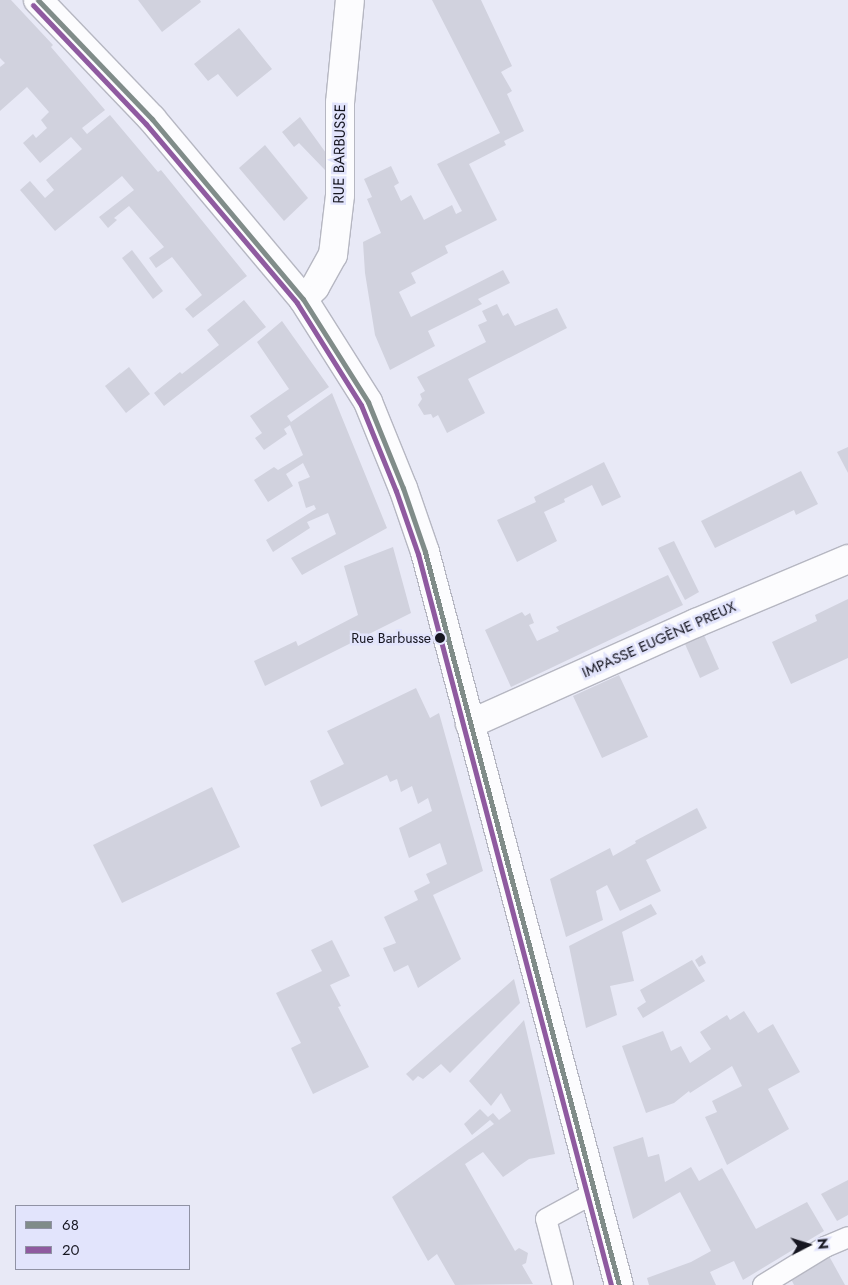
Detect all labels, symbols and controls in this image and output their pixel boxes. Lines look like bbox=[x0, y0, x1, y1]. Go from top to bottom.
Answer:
street label: RUE BARBUSSE bbox=[330, 104, 350, 204]
street label: IMPASSE EUGÈNE PREUX bbox=[579, 598, 739, 682]
place label: Rue Barbusse bbox=[351, 630, 431, 646]
marker: Rue Barbusse bbox=[435, 633, 445, 643]
legend bbox=[15, 1205, 190, 1270]
text: 68 bbox=[62, 1214, 79, 1236]
north arrow bbox=[783, 1220, 833, 1270]
text: N bbox=[812, 1237, 833, 1250]
text: 20 bbox=[62, 1239, 80, 1261]

